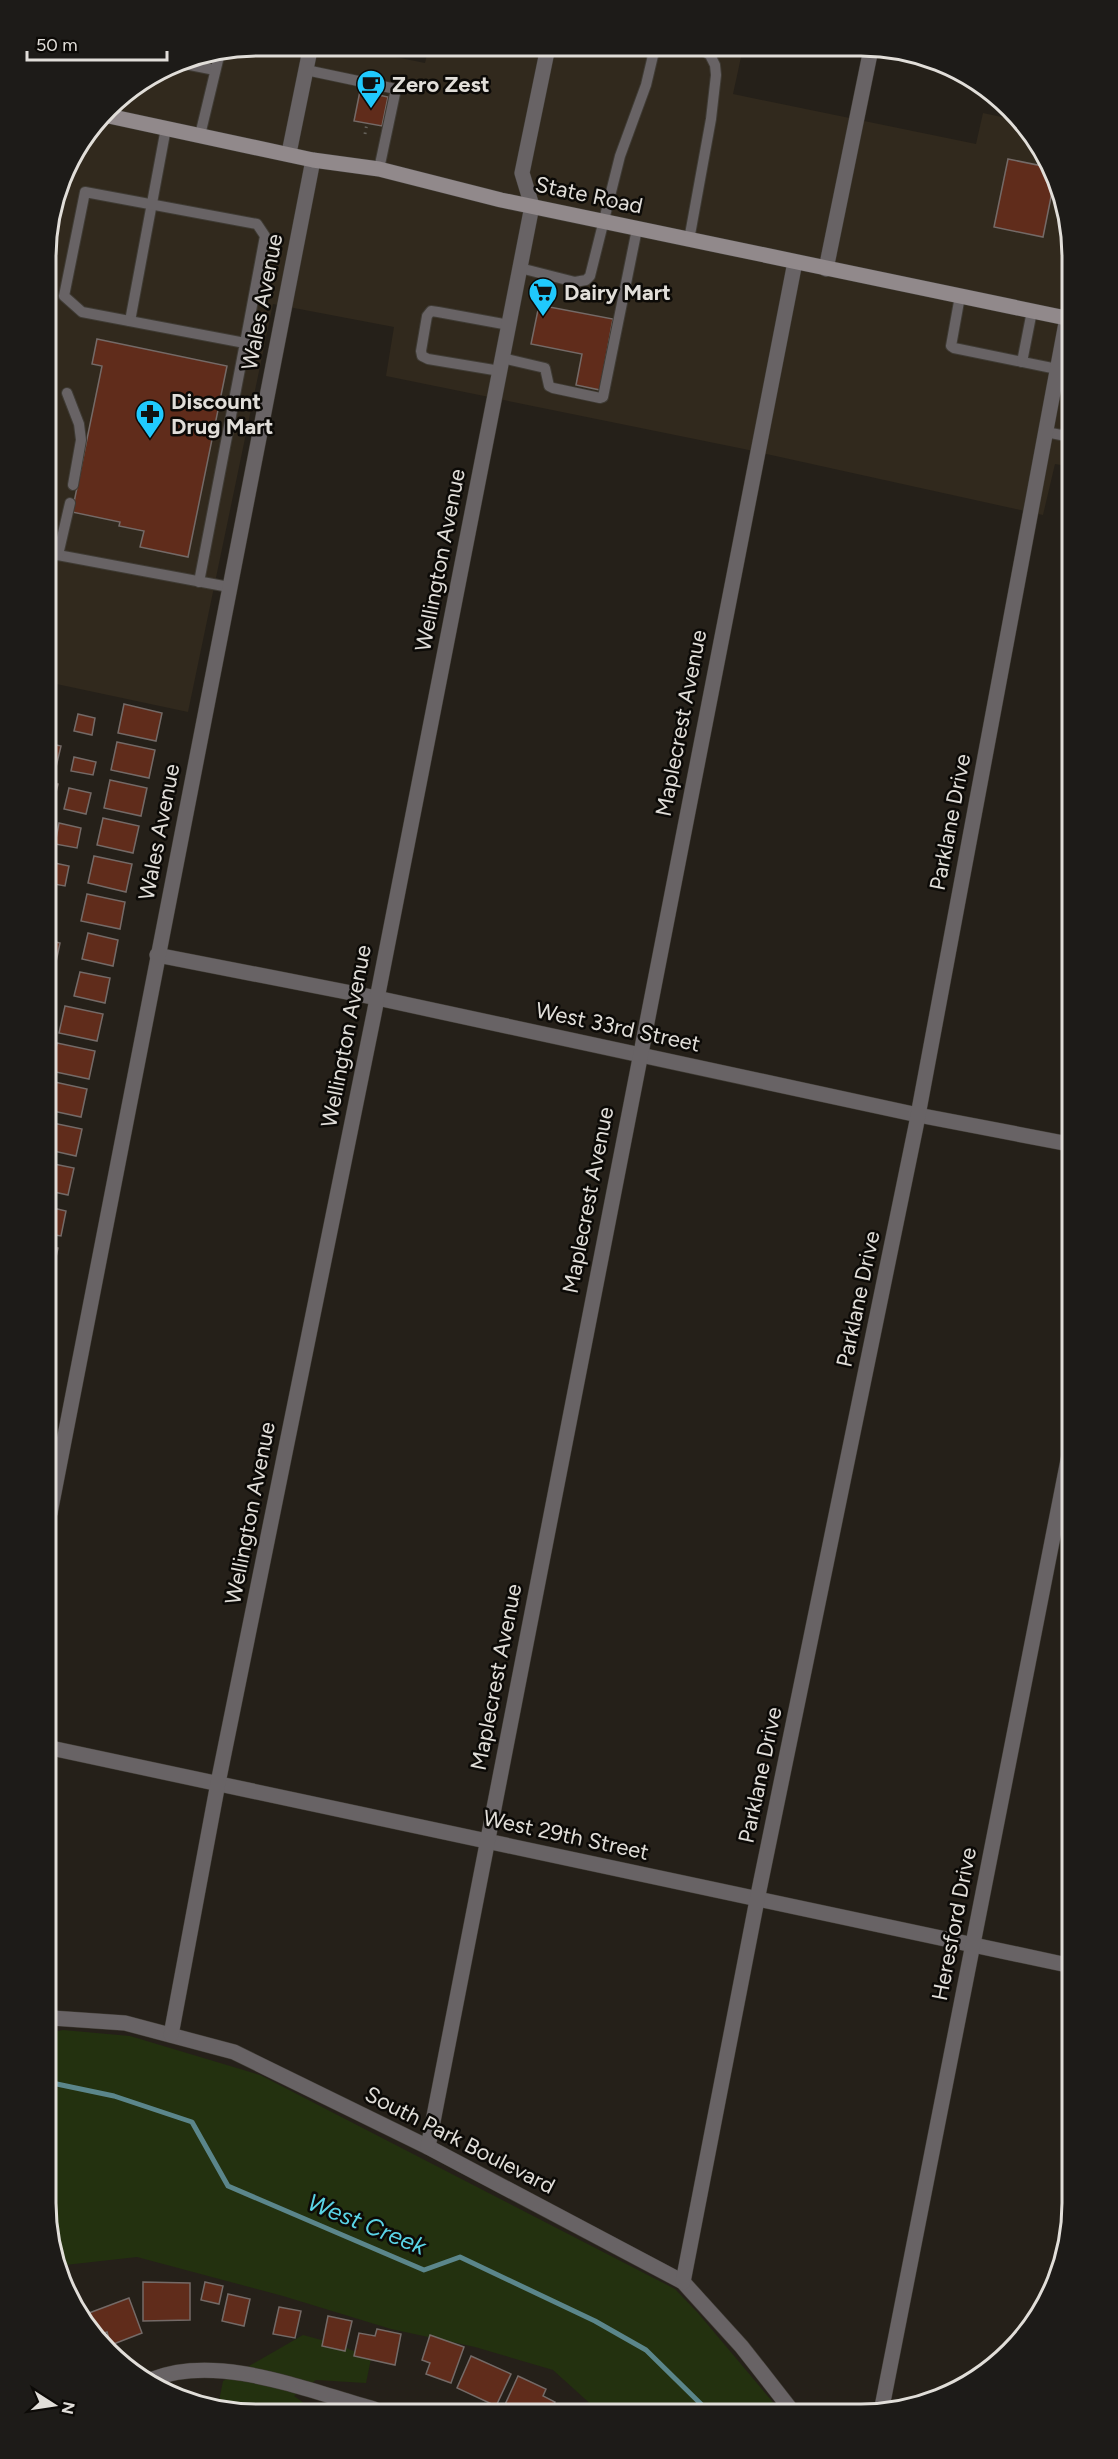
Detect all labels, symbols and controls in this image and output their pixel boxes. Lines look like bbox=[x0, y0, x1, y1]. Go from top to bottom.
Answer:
scale bar bbox=[27, 24, 166, 62]
text: 50 m bbox=[36, 34, 78, 56]
cafe icon: Zero Zest bbox=[355, 68, 387, 110]
place label: Zero Zest bbox=[392, 71, 490, 98]
street label: State Road bbox=[533, 170, 645, 220]
street label: Wales Avenue bbox=[236, 232, 288, 372]
supermarket icon: Dairy Mart bbox=[527, 276, 559, 318]
place label: Dairy Mart bbox=[564, 279, 671, 306]
place label: Discount Drug Mart bbox=[171, 388, 274, 440]
pharmacy icon: Discount Drug Mart bbox=[134, 398, 166, 440]
street label: Wellington Avenue bbox=[409, 466, 471, 654]
street label: Maplecrest Avenue bbox=[650, 627, 712, 819]
street label: Parklane Drive bbox=[924, 751, 976, 893]
street label: Wales Avenue bbox=[133, 762, 185, 902]
street label: Wellington Avenue bbox=[315, 942, 377, 1130]
street label: West 33rd Street bbox=[533, 996, 703, 1058]
street label: Maplecrest Avenue bbox=[557, 1104, 619, 1296]
street label: Parklane Drive bbox=[830, 1228, 886, 1370]
street label: Wellington Avenue bbox=[219, 1419, 281, 1607]
street label: Maplecrest Avenue bbox=[465, 1581, 527, 1773]
street label: Parklane Drive bbox=[732, 1704, 788, 1846]
street label: West 29th Street bbox=[481, 1804, 651, 1866]
street label: Heresford Drive bbox=[926, 1845, 982, 2003]
street label: South Park Boulevard bbox=[360, 2080, 560, 2200]
water label: West Creek bbox=[304, 2187, 432, 2261]
north arrow bbox=[24, 2375, 84, 2435]
text: N bbox=[58, 2400, 79, 2416]

